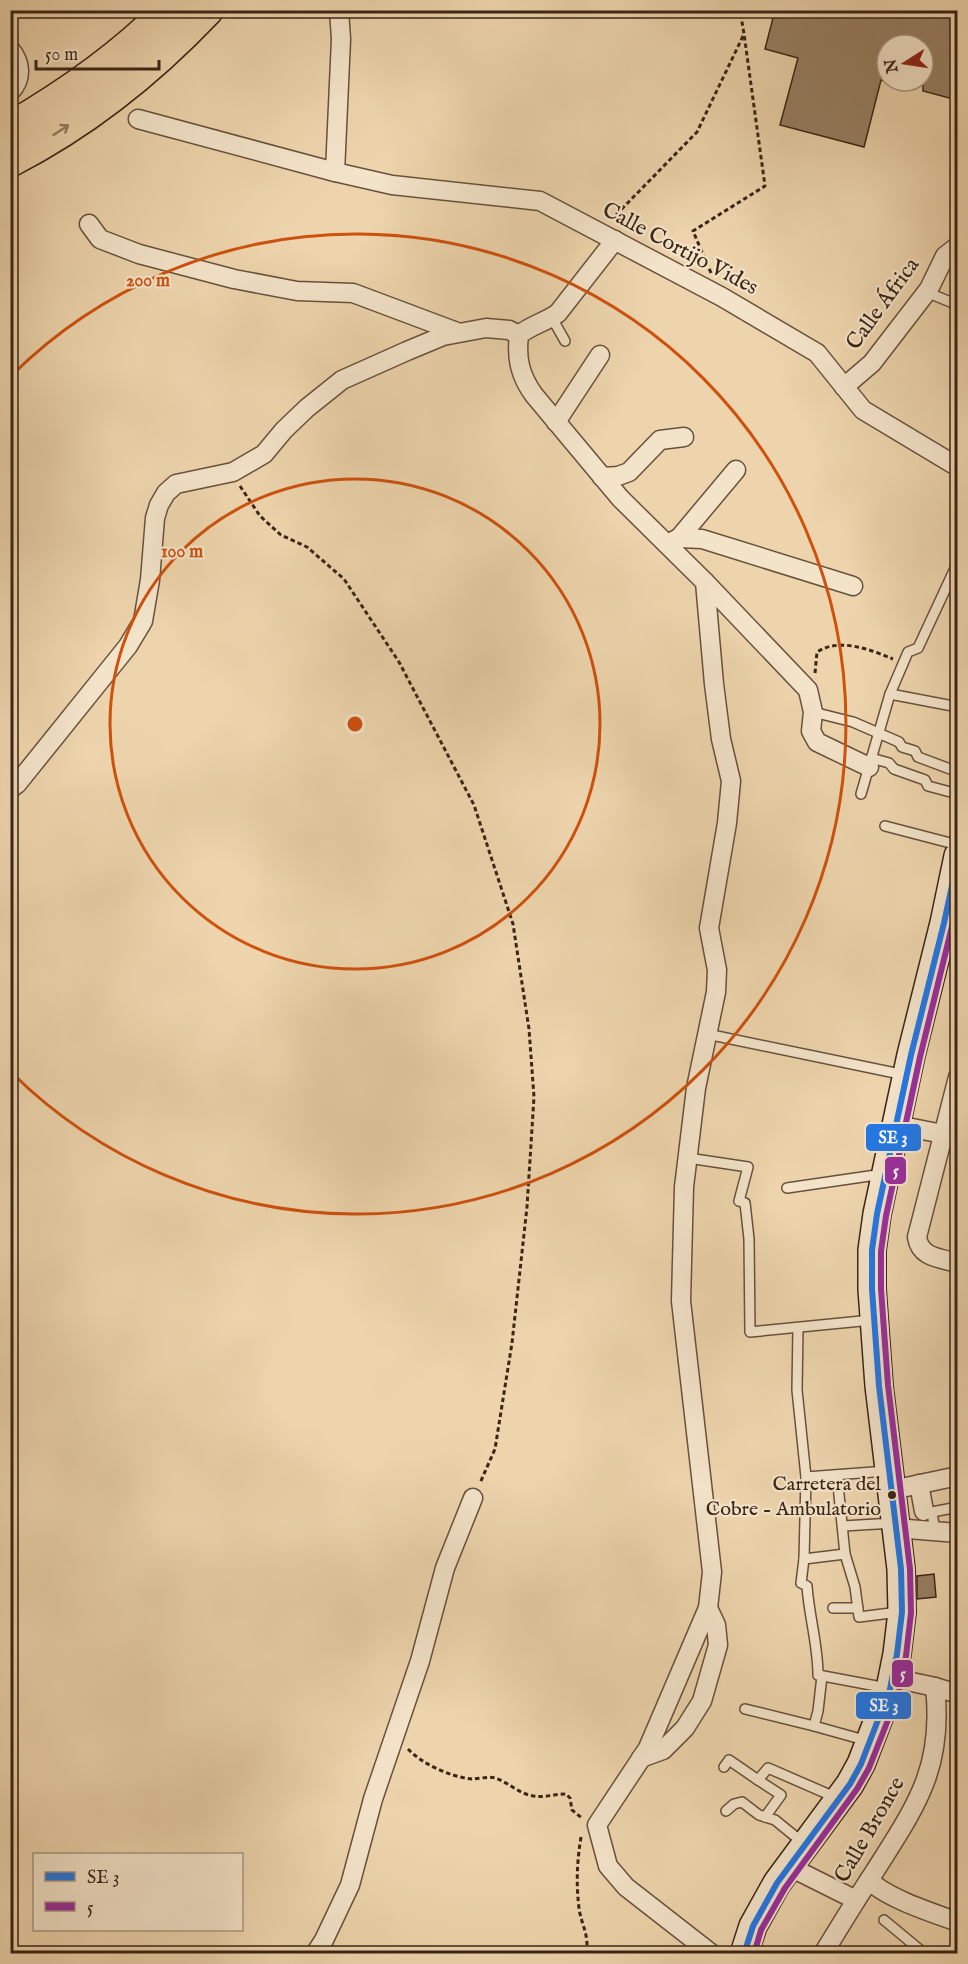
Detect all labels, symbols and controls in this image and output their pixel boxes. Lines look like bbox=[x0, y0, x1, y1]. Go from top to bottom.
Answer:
scale bar bbox=[36, 33, 159, 71]
north arrow bbox=[875, 33, 935, 93]
text: 50 m bbox=[45, 44, 78, 67]
text: N bbox=[881, 57, 904, 76]
one-way arrow bbox=[52, 124, 69, 136]
street label: Calle Cortijo Vides bbox=[597, 196, 763, 302]
street label: Calle África bbox=[840, 252, 926, 356]
text: 200 m bbox=[126, 270, 170, 293]
text: 100 m bbox=[161, 541, 203, 564]
centre of rings bbox=[345, 714, 365, 734]
line badge: SE 3 bbox=[865, 1123, 922, 1152]
text: SE 3 bbox=[879, 1129, 907, 1149]
line badge: 5 bbox=[884, 1156, 907, 1185]
text: 5 bbox=[893, 1162, 899, 1182]
place label: Carretera del Cobre - Ambulatorio bbox=[706, 1472, 882, 1522]
marker: Carretera del Cobre - Ambulatorio bbox=[886, 1489, 898, 1501]
line badge: 5 bbox=[891, 1659, 914, 1688]
text: 5 bbox=[900, 1665, 906, 1685]
line badge: SE 3 bbox=[855, 1691, 912, 1720]
text: SE 3 bbox=[870, 1697, 898, 1717]
street label: Calle Bronce bbox=[828, 1772, 912, 1888]
legend bbox=[33, 1853, 243, 1931]
text: SE 3 bbox=[87, 1867, 119, 1890]
text: 5 bbox=[87, 1897, 94, 1920]

